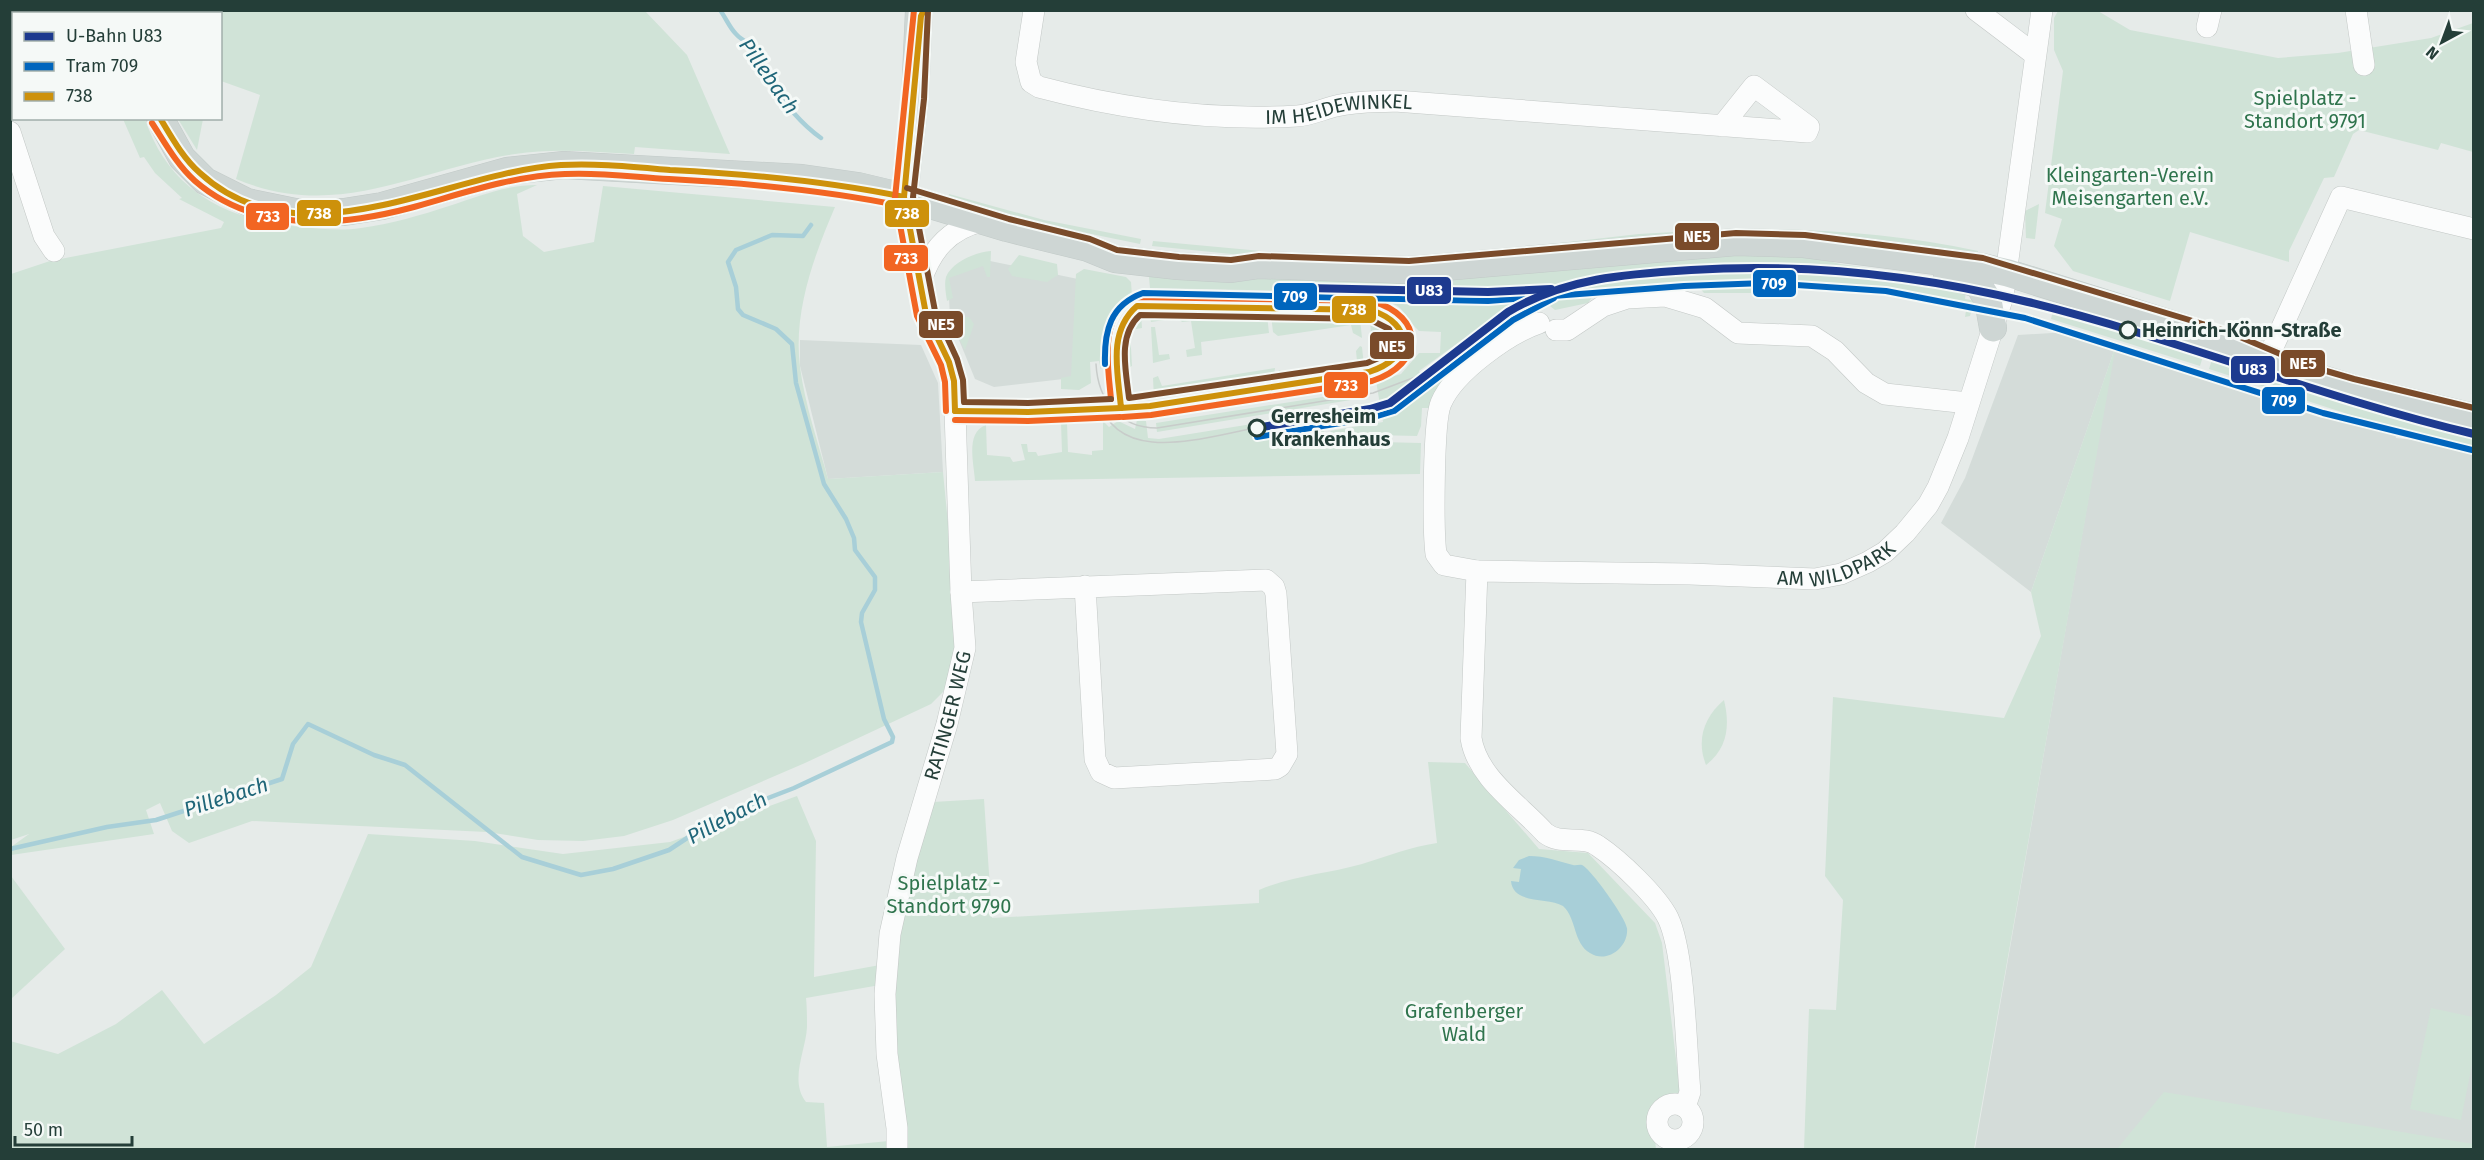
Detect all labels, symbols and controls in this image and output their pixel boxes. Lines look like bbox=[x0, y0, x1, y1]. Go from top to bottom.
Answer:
legend bbox=[12, 12, 222, 120]
north arrow bbox=[2412, 12, 2472, 72]
text: U-Bahn U83 bbox=[66, 25, 163, 47]
water label: Pillebach bbox=[733, 33, 805, 119]
text: N bbox=[2422, 42, 2443, 64]
text: Tram 709 bbox=[66, 55, 138, 77]
text: 738 bbox=[66, 85, 93, 107]
park label: Spielplatz - Standort 9791 bbox=[2244, 86, 2366, 133]
street label: IM HEIDEWINKEL bbox=[1265, 89, 1413, 129]
park label: Kleingarten-Verein Meisengarten e.V. bbox=[2046, 163, 2214, 210]
line badge: 738 bbox=[296, 199, 342, 227]
line badge: 738 bbox=[884, 199, 930, 228]
line badge: 733 bbox=[245, 202, 290, 231]
text: 738 bbox=[307, 204, 332, 223]
text: 738 bbox=[895, 204, 920, 223]
text: 733 bbox=[256, 207, 280, 226]
line badge: NE5 bbox=[1674, 222, 1720, 251]
text: NE5 bbox=[1683, 227, 1711, 246]
line badge: 733 bbox=[883, 244, 929, 272]
text: 733 bbox=[894, 249, 918, 268]
line badge: 709 bbox=[1752, 269, 1797, 298]
text: 709 bbox=[1761, 274, 1787, 293]
line badge: U83 bbox=[1406, 276, 1452, 305]
text: U83 bbox=[1415, 281, 1443, 300]
line badge: 709 bbox=[1273, 282, 1318, 311]
text: 709 bbox=[1282, 287, 1308, 306]
line badge: 738 bbox=[1331, 295, 1377, 324]
text: 738 bbox=[1342, 300, 1367, 319]
line badge: NE5 bbox=[918, 310, 964, 339]
text: NE5 bbox=[927, 315, 955, 334]
place label: Heinrich-Könn-Straße bbox=[2142, 318, 2342, 342]
marker: Heinrich-Könn-Straße bbox=[2119, 321, 2137, 339]
line badge: NE5 bbox=[1369, 331, 1415, 360]
text: NE5 bbox=[1378, 337, 1406, 356]
line badge: NE5 bbox=[2280, 349, 2326, 378]
text: NE5 bbox=[2289, 354, 2317, 373]
line badge: U83 bbox=[2230, 355, 2276, 384]
text: U83 bbox=[2239, 360, 2267, 379]
line badge: 733 bbox=[1323, 371, 1369, 399]
text: 733 bbox=[1334, 376, 1358, 395]
line badge: 709 bbox=[2261, 386, 2306, 415]
text: 709 bbox=[2271, 391, 2297, 410]
place label: Gerresheim Krankenhaus bbox=[1271, 404, 1391, 451]
marker: Gerresheim Krankenhaus bbox=[1248, 419, 1266, 437]
street label: AM WILDPARK bbox=[1777, 537, 1900, 592]
street label: RATINGER WEG bbox=[919, 648, 976, 783]
water label: Pillebach bbox=[181, 771, 271, 823]
water label: Pillebach bbox=[682, 786, 772, 850]
park label: Spielplatz - Standort 9790 bbox=[887, 871, 1011, 918]
park label: Grafenberger Wald bbox=[1405, 999, 1524, 1046]
scale bar bbox=[15, 1109, 132, 1147]
text: 50 m bbox=[24, 1119, 63, 1141]

